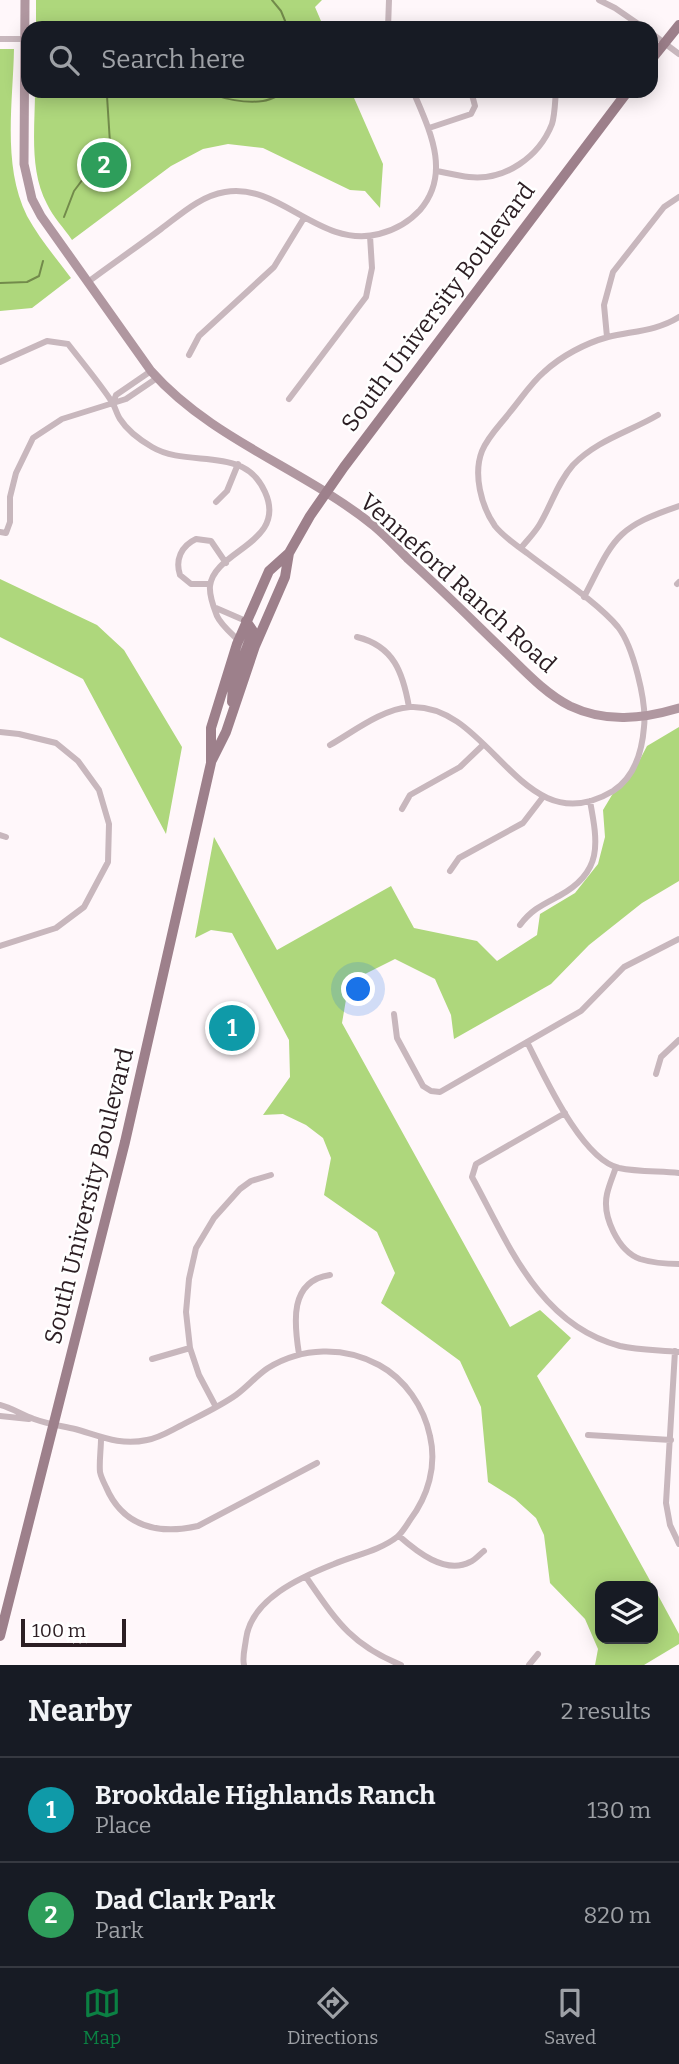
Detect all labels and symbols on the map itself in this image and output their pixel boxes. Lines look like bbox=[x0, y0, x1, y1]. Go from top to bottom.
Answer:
pin: 2 bbox=[81, 139, 127, 191]
street label: South University Boulevard bbox=[335, 177, 541, 437]
street label: Venneford Ranch Road bbox=[354, 488, 562, 678]
your location bbox=[341, 972, 375, 1006]
pin: 1 bbox=[209, 1002, 255, 1054]
street label: South University Boulevard bbox=[39, 1045, 139, 1347]
scale bar bbox=[21, 1616, 126, 1648]

